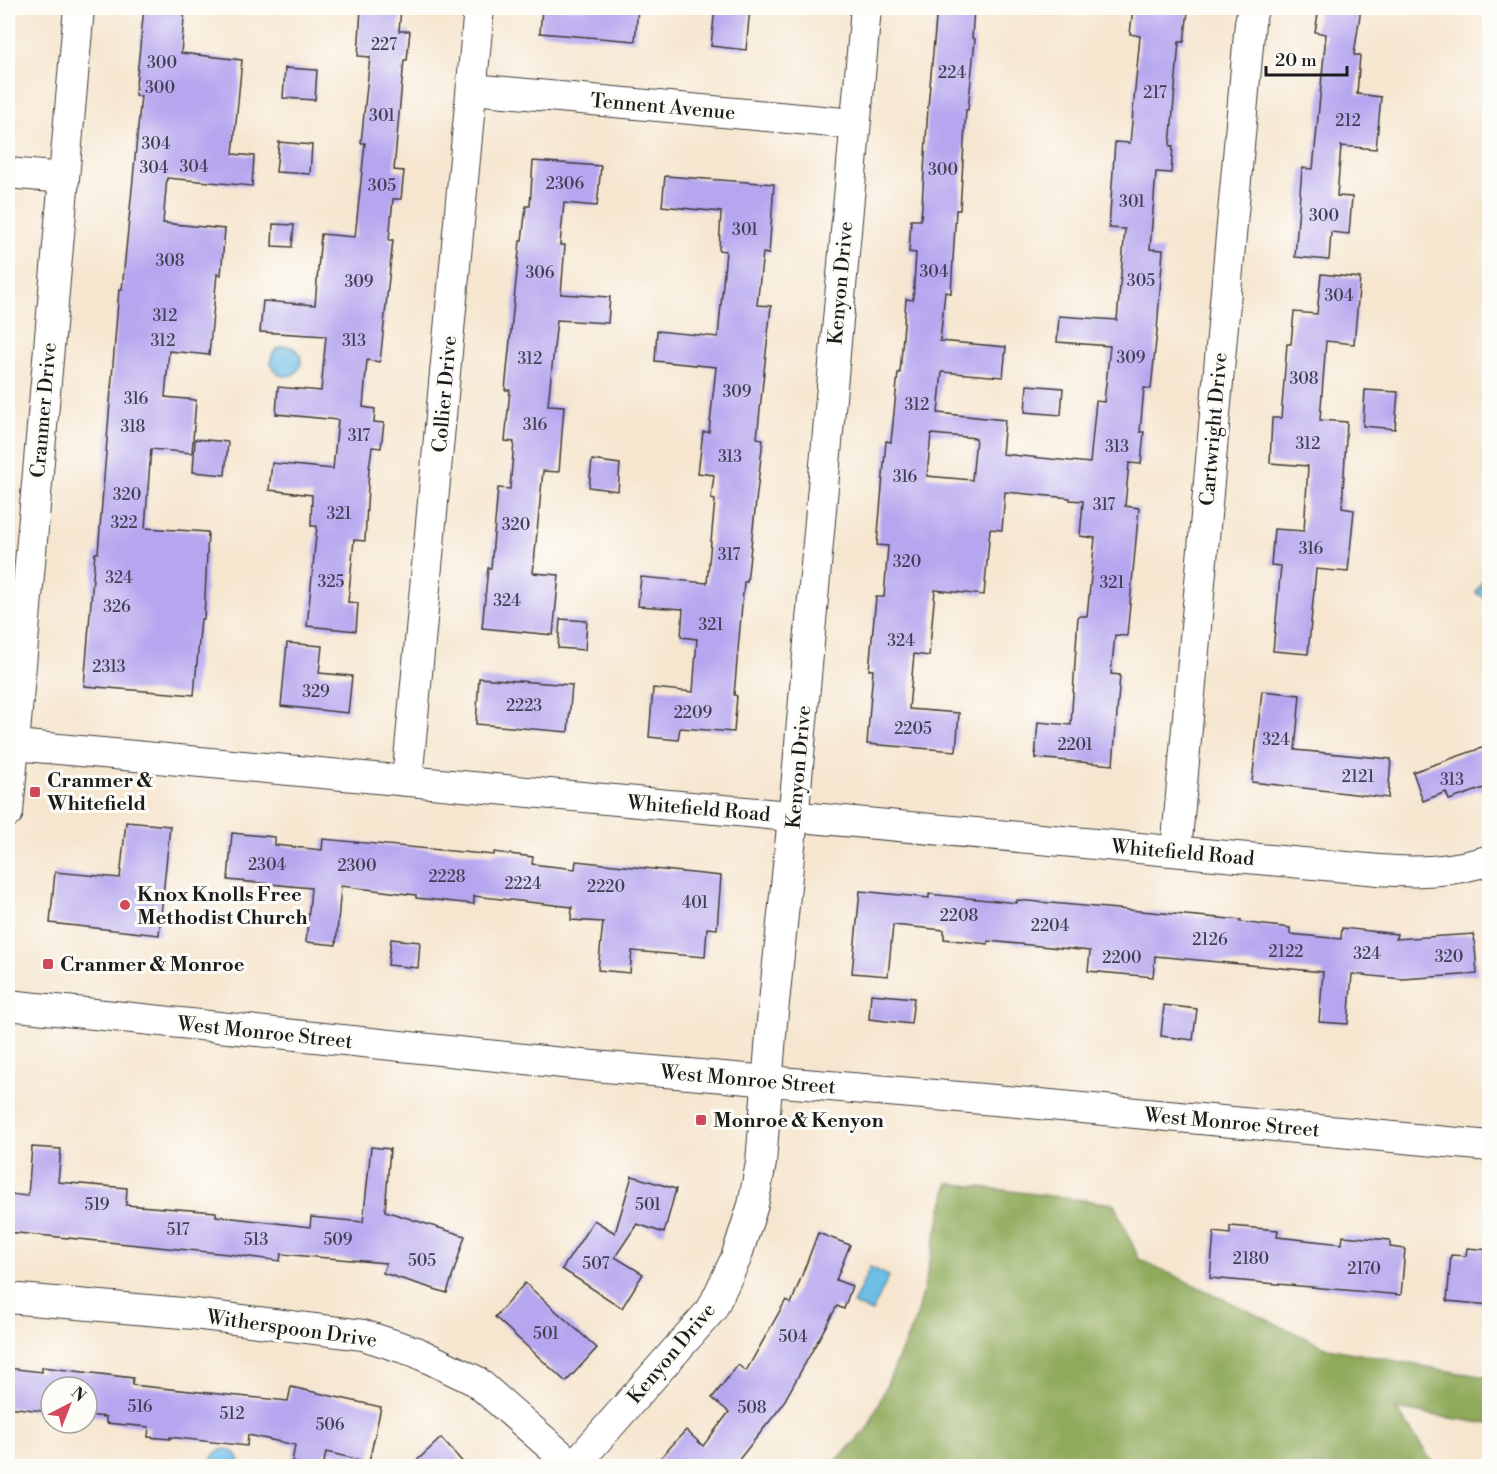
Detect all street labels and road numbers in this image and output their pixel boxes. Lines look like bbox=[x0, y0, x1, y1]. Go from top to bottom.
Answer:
street label: Tennent Avenue bbox=[589, 89, 736, 126]
street label: Kenyon Drive bbox=[824, 220, 859, 346]
street label: Collier Drive bbox=[428, 335, 463, 454]
street label: Cranmer Drive bbox=[26, 341, 63, 479]
street label: Cartwright Drive bbox=[1195, 351, 1234, 507]
street label: Kenyon Drive bbox=[782, 704, 817, 830]
street label: Whitefield Road bbox=[625, 791, 772, 828]
street label: Whitefield Road bbox=[1109, 835, 1256, 872]
street label: West Monroe Street bbox=[175, 1012, 354, 1055]
street label: West Monroe Street bbox=[658, 1060, 837, 1101]
street label: West Monroe Street bbox=[1142, 1103, 1321, 1144]
street label: Kenyon Drive bbox=[623, 1298, 722, 1409]
street label: Witherspoon Drive bbox=[204, 1305, 378, 1354]

